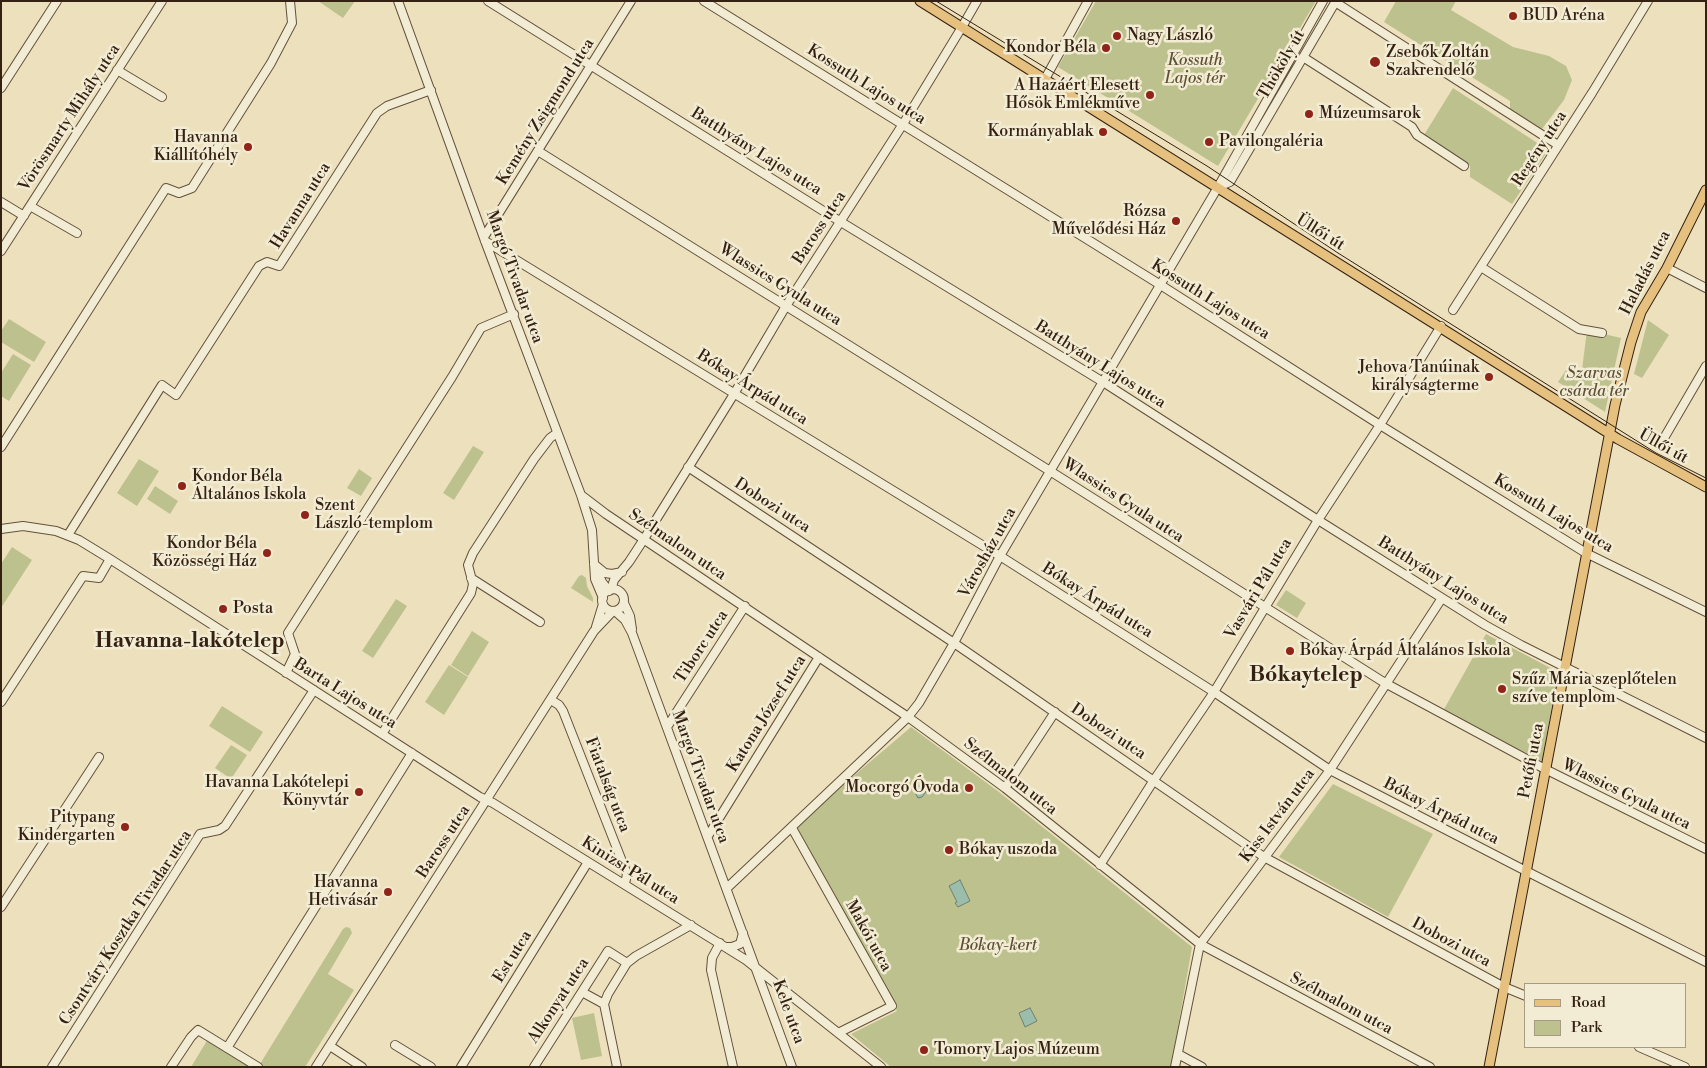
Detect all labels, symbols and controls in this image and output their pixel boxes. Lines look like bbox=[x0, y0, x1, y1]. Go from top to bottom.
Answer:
place label: BUD Aréna bbox=[1523, 6, 1605, 26]
marker: BUD Aréna bbox=[1507, 10, 1519, 22]
place label: Nagy László bbox=[1127, 26, 1213, 46]
street label: Thököly út bbox=[1254, 27, 1310, 103]
marker: Nagy László bbox=[1111, 30, 1123, 42]
street label: Kemény Zsigmond utca bbox=[493, 35, 599, 189]
place label: Kondor Béla bbox=[1005, 38, 1096, 58]
street label: Vörösmarty Mihály utca bbox=[15, 41, 125, 195]
street label: Kossuth Lajos utca bbox=[803, 41, 929, 129]
marker: Kondor Béla bbox=[1100, 42, 1112, 54]
place label: Zsebők Zoltán Szakrendelő bbox=[1386, 43, 1489, 81]
park label: Kossuth Lajos tér bbox=[1165, 51, 1225, 89]
marker: Zsebők Zoltán Szakrendelő bbox=[1368, 55, 1382, 69]
place label: A Hazáért Elesett Hősök Emlékműve bbox=[1005, 76, 1140, 114]
marker: A Hazáért Elesett Hősök Emlékműve bbox=[1144, 89, 1156, 101]
street label: Batthyány Lajos utca bbox=[687, 104, 825, 200]
place label: Múzeumsarok bbox=[1319, 104, 1420, 124]
marker: Múzeumsarok bbox=[1303, 108, 1315, 120]
street label: Regény utca bbox=[1508, 108, 1572, 190]
place label: Kormányablak bbox=[988, 122, 1093, 142]
marker: Kormányablak bbox=[1097, 126, 1109, 138]
place label: Havanna Kiállítóhely bbox=[154, 128, 238, 166]
place label: Pavilongaléria bbox=[1219, 132, 1323, 152]
marker: Pavilongaléria bbox=[1203, 136, 1215, 148]
marker: Havanna Kiállítóhely bbox=[242, 141, 254, 153]
street label: Havanna utca bbox=[267, 159, 335, 253]
street label: Baross utca bbox=[789, 188, 851, 268]
place label: Rózsa Művelődési Ház bbox=[1052, 202, 1166, 240]
street label: Margó Tivadar utca bbox=[481, 208, 547, 346]
street label: Üllői út bbox=[1292, 211, 1348, 255]
marker: Rózsa Művelődési Ház bbox=[1170, 215, 1182, 227]
street label: Haladás utca bbox=[1617, 228, 1675, 318]
street label: Wlassics Gyula utca bbox=[715, 240, 845, 330]
street label: Kossuth Lajos utca bbox=[1147, 256, 1273, 344]
street label: Batthyány Lajos utca bbox=[1031, 317, 1169, 413]
street label: Bókay Árpád utca bbox=[693, 346, 811, 430]
place label: Jehova Tanúinak királyságterme bbox=[1358, 358, 1479, 396]
park label: Szarvas csárda tér bbox=[1559, 364, 1629, 402]
marker: Jehova Tanúinak királyságterme bbox=[1483, 371, 1495, 383]
street label: Üllői út bbox=[1635, 426, 1691, 468]
street label: Wlassics Gyula utca bbox=[1059, 455, 1187, 547]
place label: Kondor Béla Általános Iskola bbox=[192, 467, 306, 505]
street label: Kossuth Lajos utca bbox=[1490, 471, 1616, 557]
street label: Dobozi utca bbox=[730, 474, 814, 538]
marker: Kondor Béla Általános Iskola bbox=[176, 480, 188, 492]
place label: Szent László-templom bbox=[315, 496, 433, 534]
street label: Városház utca bbox=[955, 504, 1021, 602]
street label: Szélmalom utca bbox=[625, 505, 729, 585]
marker: Szent László-templom bbox=[299, 509, 311, 521]
street label: Batthyány Lajos utca bbox=[1374, 533, 1512, 629]
place label: Kondor Béla Közösségi Ház bbox=[152, 534, 257, 572]
street label: Vasvári Pál utca bbox=[1221, 535, 1297, 643]
marker: Kondor Béla Közösségi Ház bbox=[261, 547, 273, 559]
street label: Bókay Árpád utca bbox=[1038, 559, 1156, 643]
place label: Posta bbox=[233, 599, 273, 619]
marker: Posta bbox=[217, 603, 229, 615]
street label: Tiborc utca bbox=[671, 607, 733, 687]
district label: Havanna-lakótelep bbox=[95, 629, 285, 655]
place label: Bókay Árpád Általános Iskola bbox=[1300, 641, 1511, 661]
marker: Bókay Árpád Általános Iskola bbox=[1284, 645, 1296, 657]
street label: Katona József utca bbox=[723, 652, 811, 776]
street label: Barta Lajos utca bbox=[290, 655, 400, 733]
district label: Bókaytelep bbox=[1249, 663, 1363, 689]
place label: Szűz Mária szeplőtelen szíve templom bbox=[1512, 670, 1677, 708]
marker: Szűz Mária szeplőtelen szíve templom bbox=[1496, 683, 1508, 695]
street label: Dobozi utca bbox=[1067, 700, 1149, 764]
street label: Margó Tivadar utca bbox=[667, 708, 733, 846]
street label: Petőfi utca bbox=[1515, 722, 1549, 800]
street label: Szélmalom utca bbox=[959, 734, 1061, 820]
street label: Fiatalság utca bbox=[580, 735, 634, 835]
street label: Wlassics Gyula utca bbox=[1559, 756, 1693, 834]
street label: Kiss István utca bbox=[1236, 765, 1320, 867]
place label: Havanna Lakótelepi Könyvtár bbox=[205, 773, 349, 811]
street label: Bókay Árpád utca bbox=[1380, 775, 1502, 849]
place label: Mocorgó Óvoda bbox=[845, 778, 959, 798]
marker: Mocorgó Óvoda bbox=[963, 782, 975, 794]
marker: Havanna Lakótelepi Könyvtár bbox=[353, 786, 365, 798]
street label: Baross utca bbox=[413, 802, 475, 882]
place label: Pitypang Kindergarten bbox=[18, 808, 115, 846]
marker: Pitypang Kindergarten bbox=[119, 821, 131, 833]
street label: Csontváry Kosztka Tivadar utca bbox=[56, 827, 196, 1029]
street label: Kinizsi Pál utca bbox=[577, 833, 683, 909]
place label: Bókay uszoda bbox=[959, 840, 1057, 860]
marker: Bókay uszoda bbox=[943, 844, 955, 856]
place label: Havanna Hetivásár bbox=[308, 873, 378, 911]
marker: Havanna Hetivásár bbox=[382, 886, 394, 898]
street label: Makói utca bbox=[841, 897, 895, 975]
street label: Dobozi utca bbox=[1408, 914, 1494, 972]
street label: Est utca bbox=[490, 927, 536, 987]
park label: Bókay-kert bbox=[959, 936, 1037, 956]
street label: Alkonyat utca bbox=[524, 955, 594, 1047]
street label: Szélmalom utca bbox=[1286, 969, 1396, 1039]
street label: Kele utca bbox=[768, 977, 808, 1047]
legend bbox=[1524, 983, 1687, 1048]
text: Road bbox=[1571, 993, 1606, 1012]
text: Park bbox=[1571, 1018, 1602, 1037]
place label: Tomory Lajos Múzeum bbox=[934, 1040, 1100, 1060]
marker: Tomory Lajos Múzeum bbox=[918, 1044, 930, 1056]

